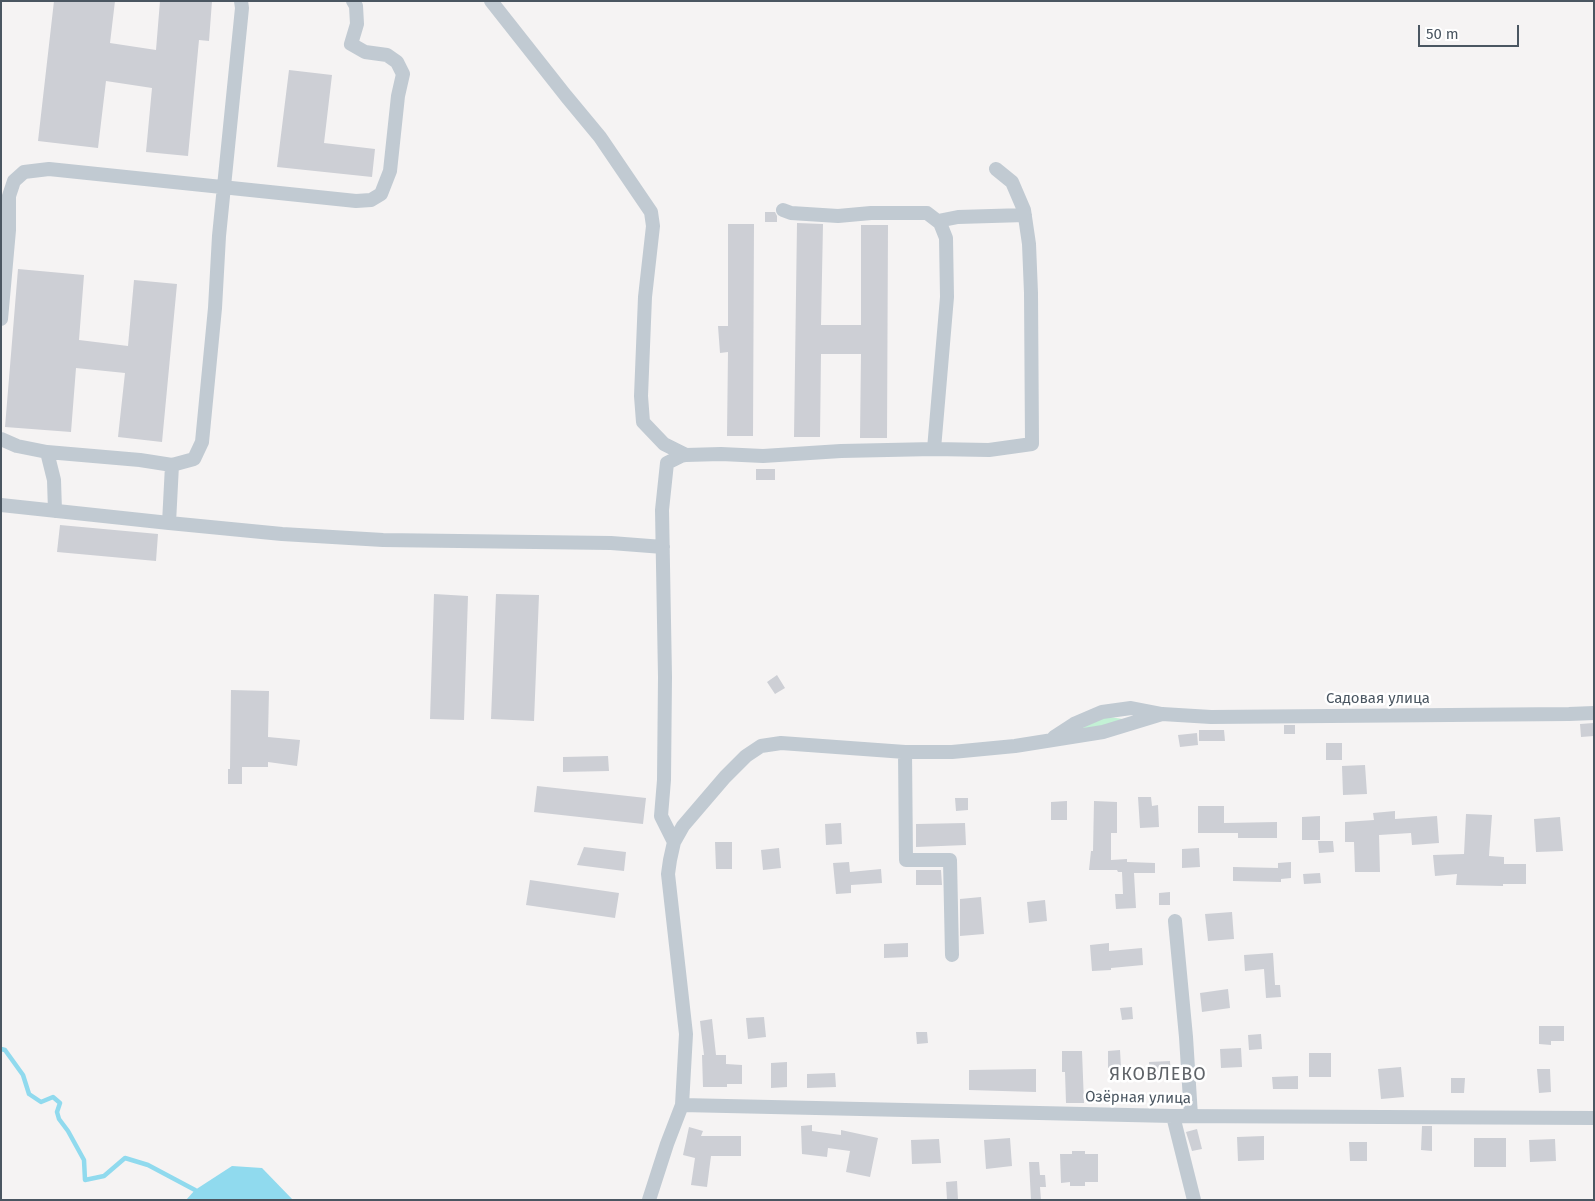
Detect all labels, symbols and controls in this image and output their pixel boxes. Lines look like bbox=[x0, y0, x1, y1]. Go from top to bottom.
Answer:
scale bar bbox=[1420, 15, 1521, 47]
text: 50 m bbox=[1426, 25, 1459, 43]
street label: Садовая улица bbox=[1326, 690, 1430, 708]
district label: ЯКОВЛЕВО bbox=[1108, 1064, 1208, 1086]
street label: Озёрная улица bbox=[1085, 1088, 1191, 1108]

